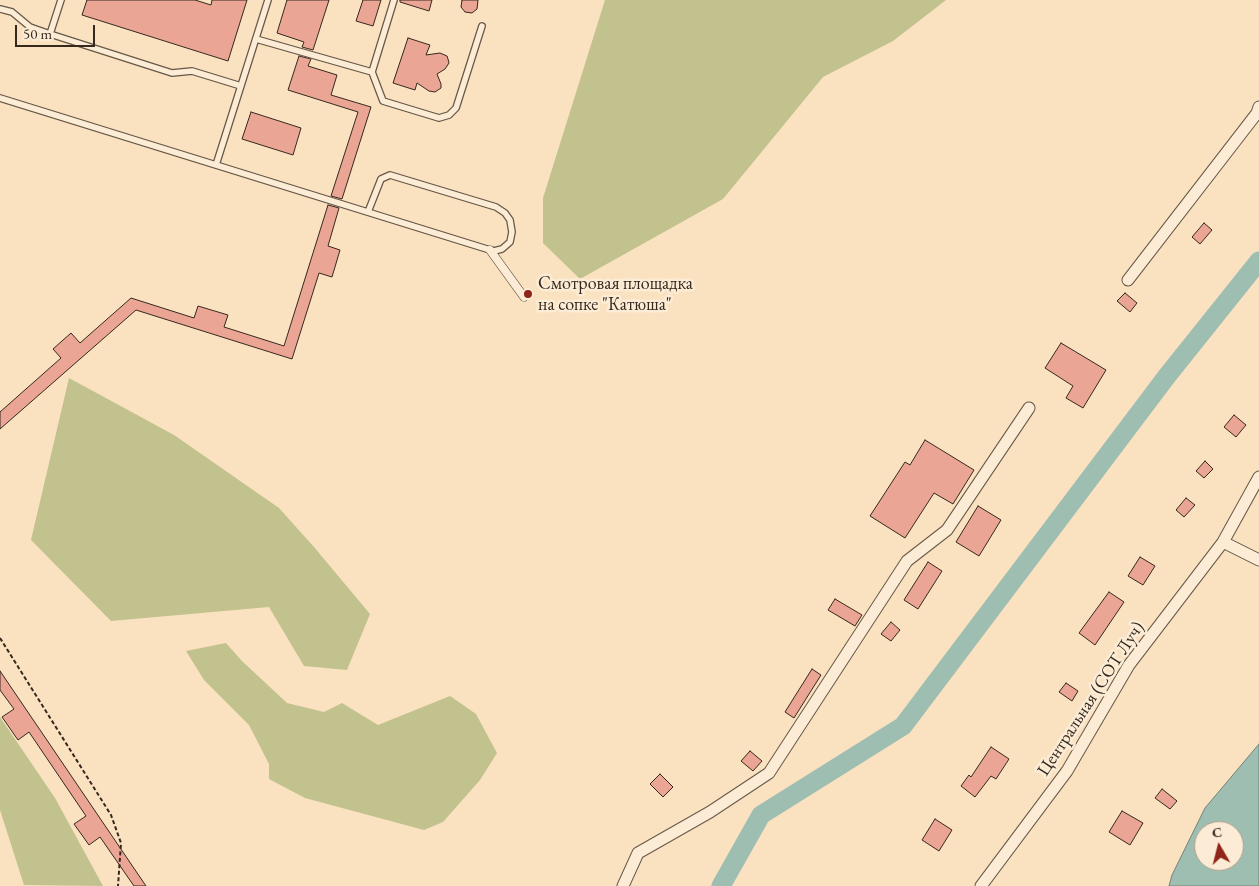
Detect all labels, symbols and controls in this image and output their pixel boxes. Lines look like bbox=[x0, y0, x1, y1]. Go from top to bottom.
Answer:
scale bar bbox=[18, 15, 98, 47]
text: 50 m bbox=[23, 24, 52, 43]
place label: Смотровая площадка на сопке "Катюша" bbox=[538, 273, 693, 316]
marker: Смотровая площадка на сопке "Катюша" bbox=[522, 288, 534, 300]
street label: Центральная (СОТ Луч) bbox=[1033, 618, 1149, 780]
north arrow bbox=[1194, 821, 1244, 871]
text: С bbox=[1211, 823, 1223, 842]

